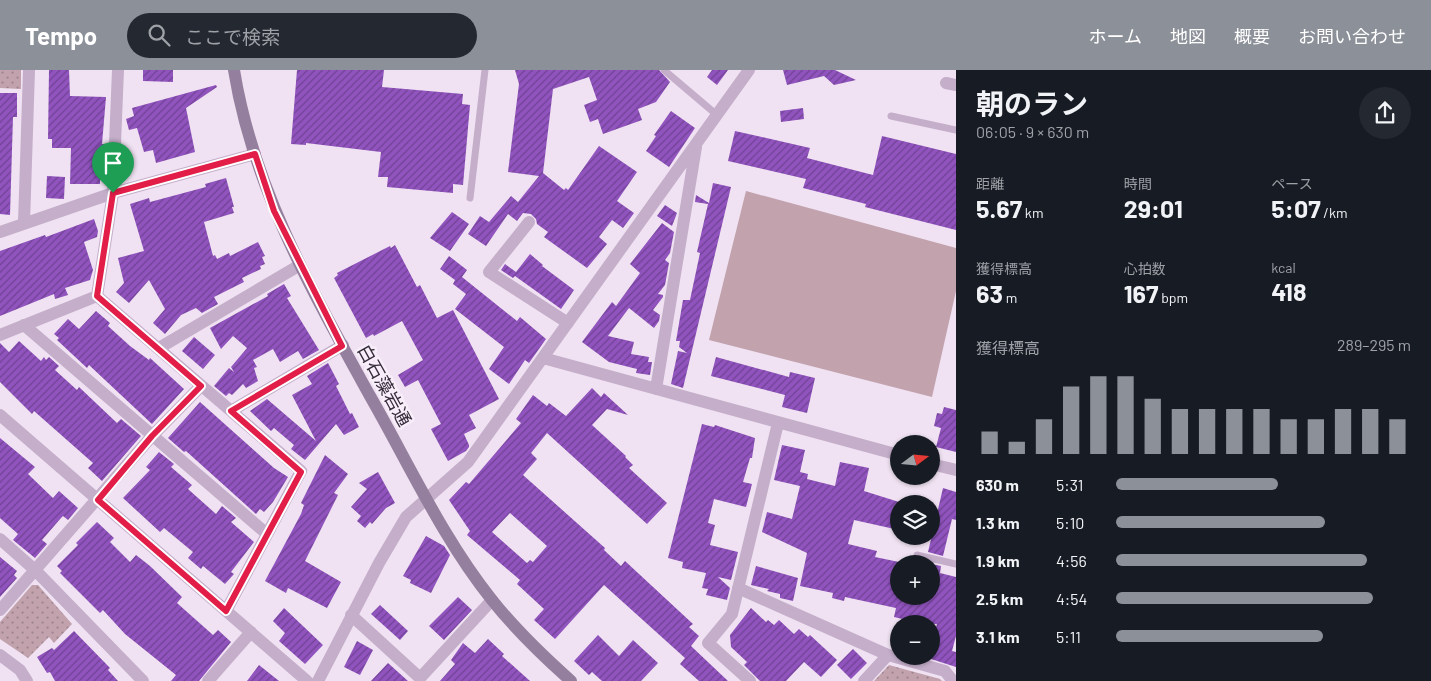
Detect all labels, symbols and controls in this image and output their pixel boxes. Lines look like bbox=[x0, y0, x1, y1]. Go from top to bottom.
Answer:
search box bbox=[127, 13, 477, 58]
text: Tempo bbox=[25, 21, 97, 50]
icon: search bbox=[145, 21, 173, 49]
text: ここで検索 bbox=[185, 25, 280, 48]
text: ホーム bbox=[1089, 25, 1142, 47]
text: 地図 bbox=[1170, 25, 1206, 47]
text: 概要 bbox=[1234, 25, 1270, 47]
text: お問い合わせ bbox=[1298, 25, 1406, 47]
text: 朝のラン bbox=[976, 86, 1088, 120]
button: share bbox=[1359, 87, 1411, 139]
text: 06:05 · 9 × 630 m bbox=[976, 122, 1089, 141]
pin bbox=[92, 142, 134, 193]
icon: arrive bbox=[99, 149, 127, 177]
text: 距離 bbox=[976, 175, 1004, 192]
text: 時間 bbox=[1124, 175, 1152, 192]
text: ペース bbox=[1271, 175, 1313, 192]
text: 5.67 bbox=[976, 193, 1022, 223]
text: 29:01 bbox=[1124, 193, 1183, 223]
text: 5:07 bbox=[1271, 193, 1321, 223]
text: km bbox=[1022, 204, 1043, 221]
text: /km bbox=[1321, 204, 1348, 221]
text: kcal bbox=[1271, 259, 1296, 276]
text: 獲得標高 bbox=[976, 260, 1032, 277]
text: 心拍数 bbox=[1124, 260, 1166, 277]
text: 418 bbox=[1271, 276, 1306, 306]
text: 63 bbox=[976, 278, 1003, 308]
text: 167 bbox=[1124, 278, 1158, 308]
text: m bbox=[1003, 289, 1017, 306]
text: bpm bbox=[1158, 289, 1188, 306]
text: 289–295 m bbox=[1337, 335, 1411, 354]
text: 獲得標高 bbox=[976, 338, 1040, 357]
street label: 白石藻岩通 bbox=[354, 340, 416, 430]
north arrow bbox=[890, 435, 940, 485]
map controls bbox=[890, 435, 940, 665]
text: 630 m bbox=[976, 475, 1019, 494]
text: 5:31 bbox=[1056, 475, 1083, 494]
button: layers bbox=[890, 495, 940, 545]
text: 1.3 km bbox=[976, 513, 1020, 532]
text: 5:10 bbox=[1056, 513, 1084, 532]
text: 1.9 km bbox=[976, 551, 1020, 570]
text: 4:56 bbox=[1056, 551, 1087, 570]
button: + bbox=[890, 555, 940, 605]
text: 2.5 km bbox=[976, 589, 1023, 608]
text: 4:54 bbox=[1056, 589, 1087, 608]
button: − bbox=[890, 615, 940, 665]
text: 3.1 km bbox=[976, 627, 1020, 646]
text: 5:11 bbox=[1056, 627, 1081, 646]

